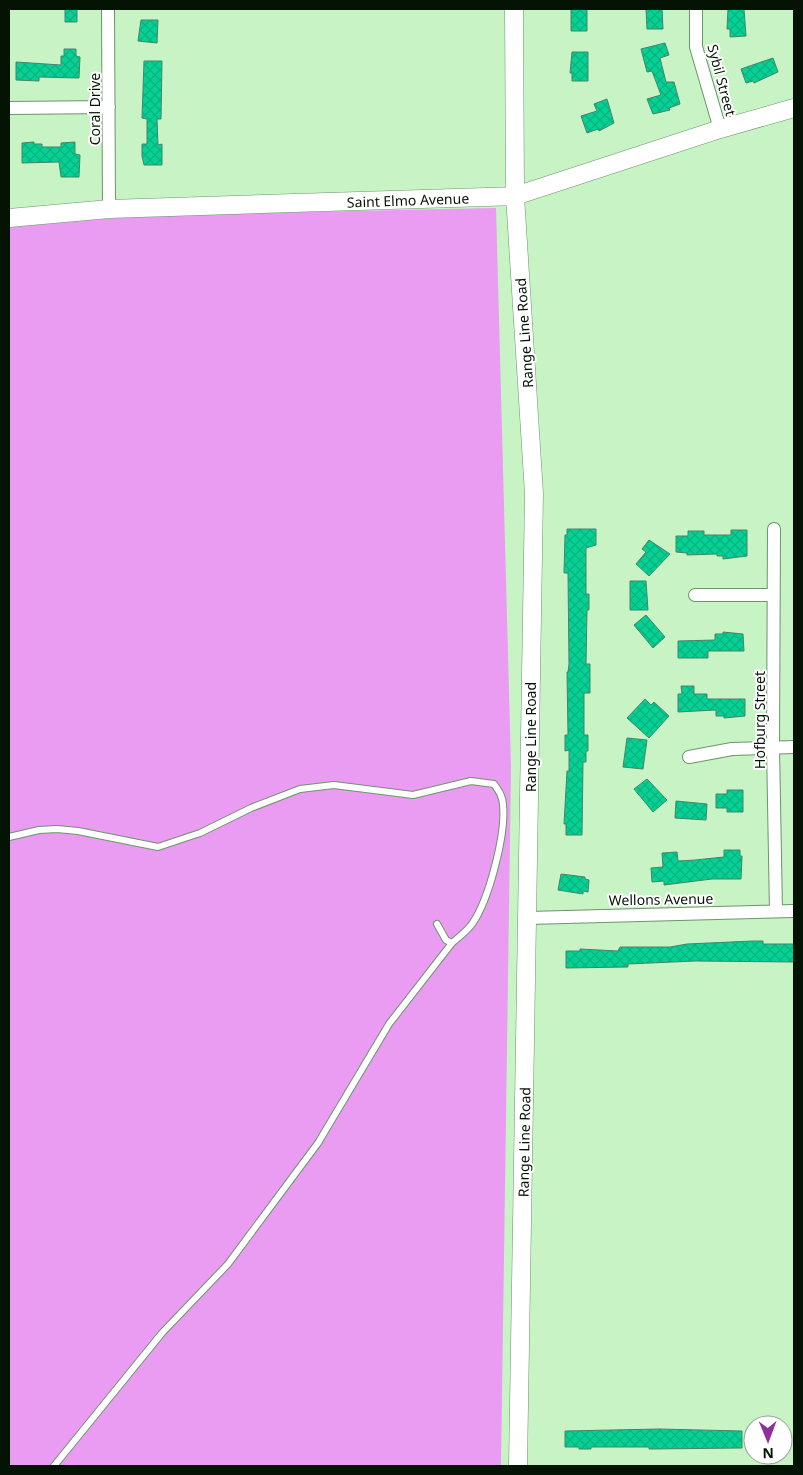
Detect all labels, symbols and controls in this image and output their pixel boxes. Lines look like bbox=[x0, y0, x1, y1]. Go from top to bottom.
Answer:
street label: Sybil Street bbox=[703, 42, 741, 118]
street label: Coral Drive bbox=[85, 73, 104, 145]
street label: Saint Elmo Avenue bbox=[347, 188, 470, 212]
street label: Range Line Road bbox=[511, 277, 537, 389]
street label: Hofburg Street bbox=[750, 671, 769, 769]
street label: Range Line Road bbox=[521, 682, 540, 792]
street label: Wellons Avenue bbox=[609, 889, 714, 909]
street label: Range Line Road bbox=[514, 1087, 534, 1197]
north arrow bbox=[743, 1415, 793, 1465]
text: N bbox=[762, 1444, 774, 1463]

